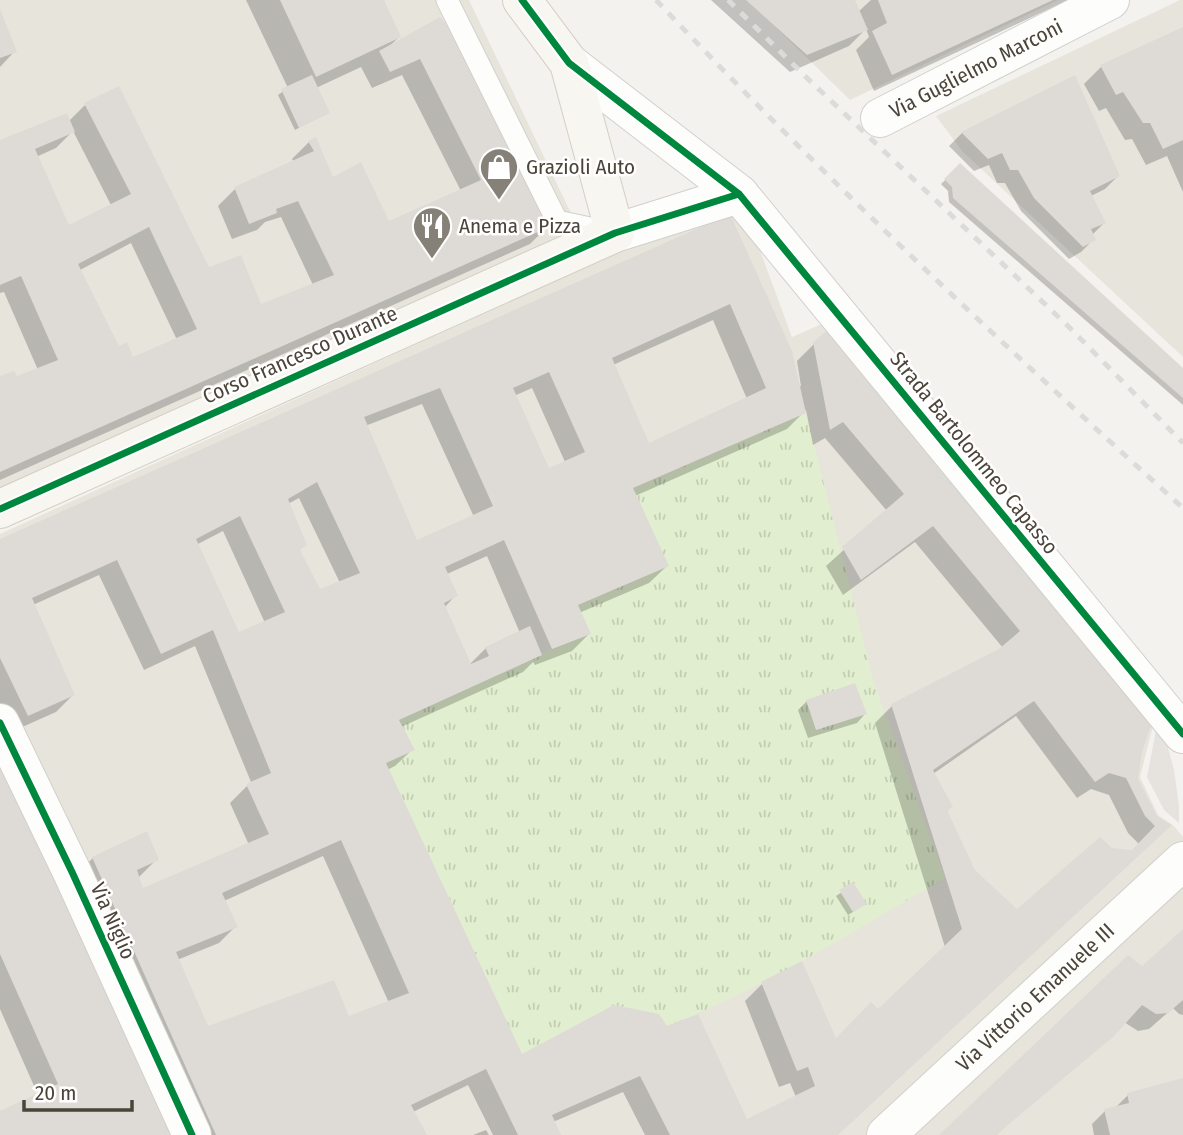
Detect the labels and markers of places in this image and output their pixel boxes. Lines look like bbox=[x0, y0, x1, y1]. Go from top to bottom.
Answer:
shop icon: Grazioli Auto bbox=[478, 146, 520, 201]
place label: Grazioli Auto bbox=[526, 154, 635, 180]
restaurant icon: Anema e Pizza bbox=[411, 205, 453, 260]
place label: Anema e Pizza bbox=[459, 213, 581, 239]

